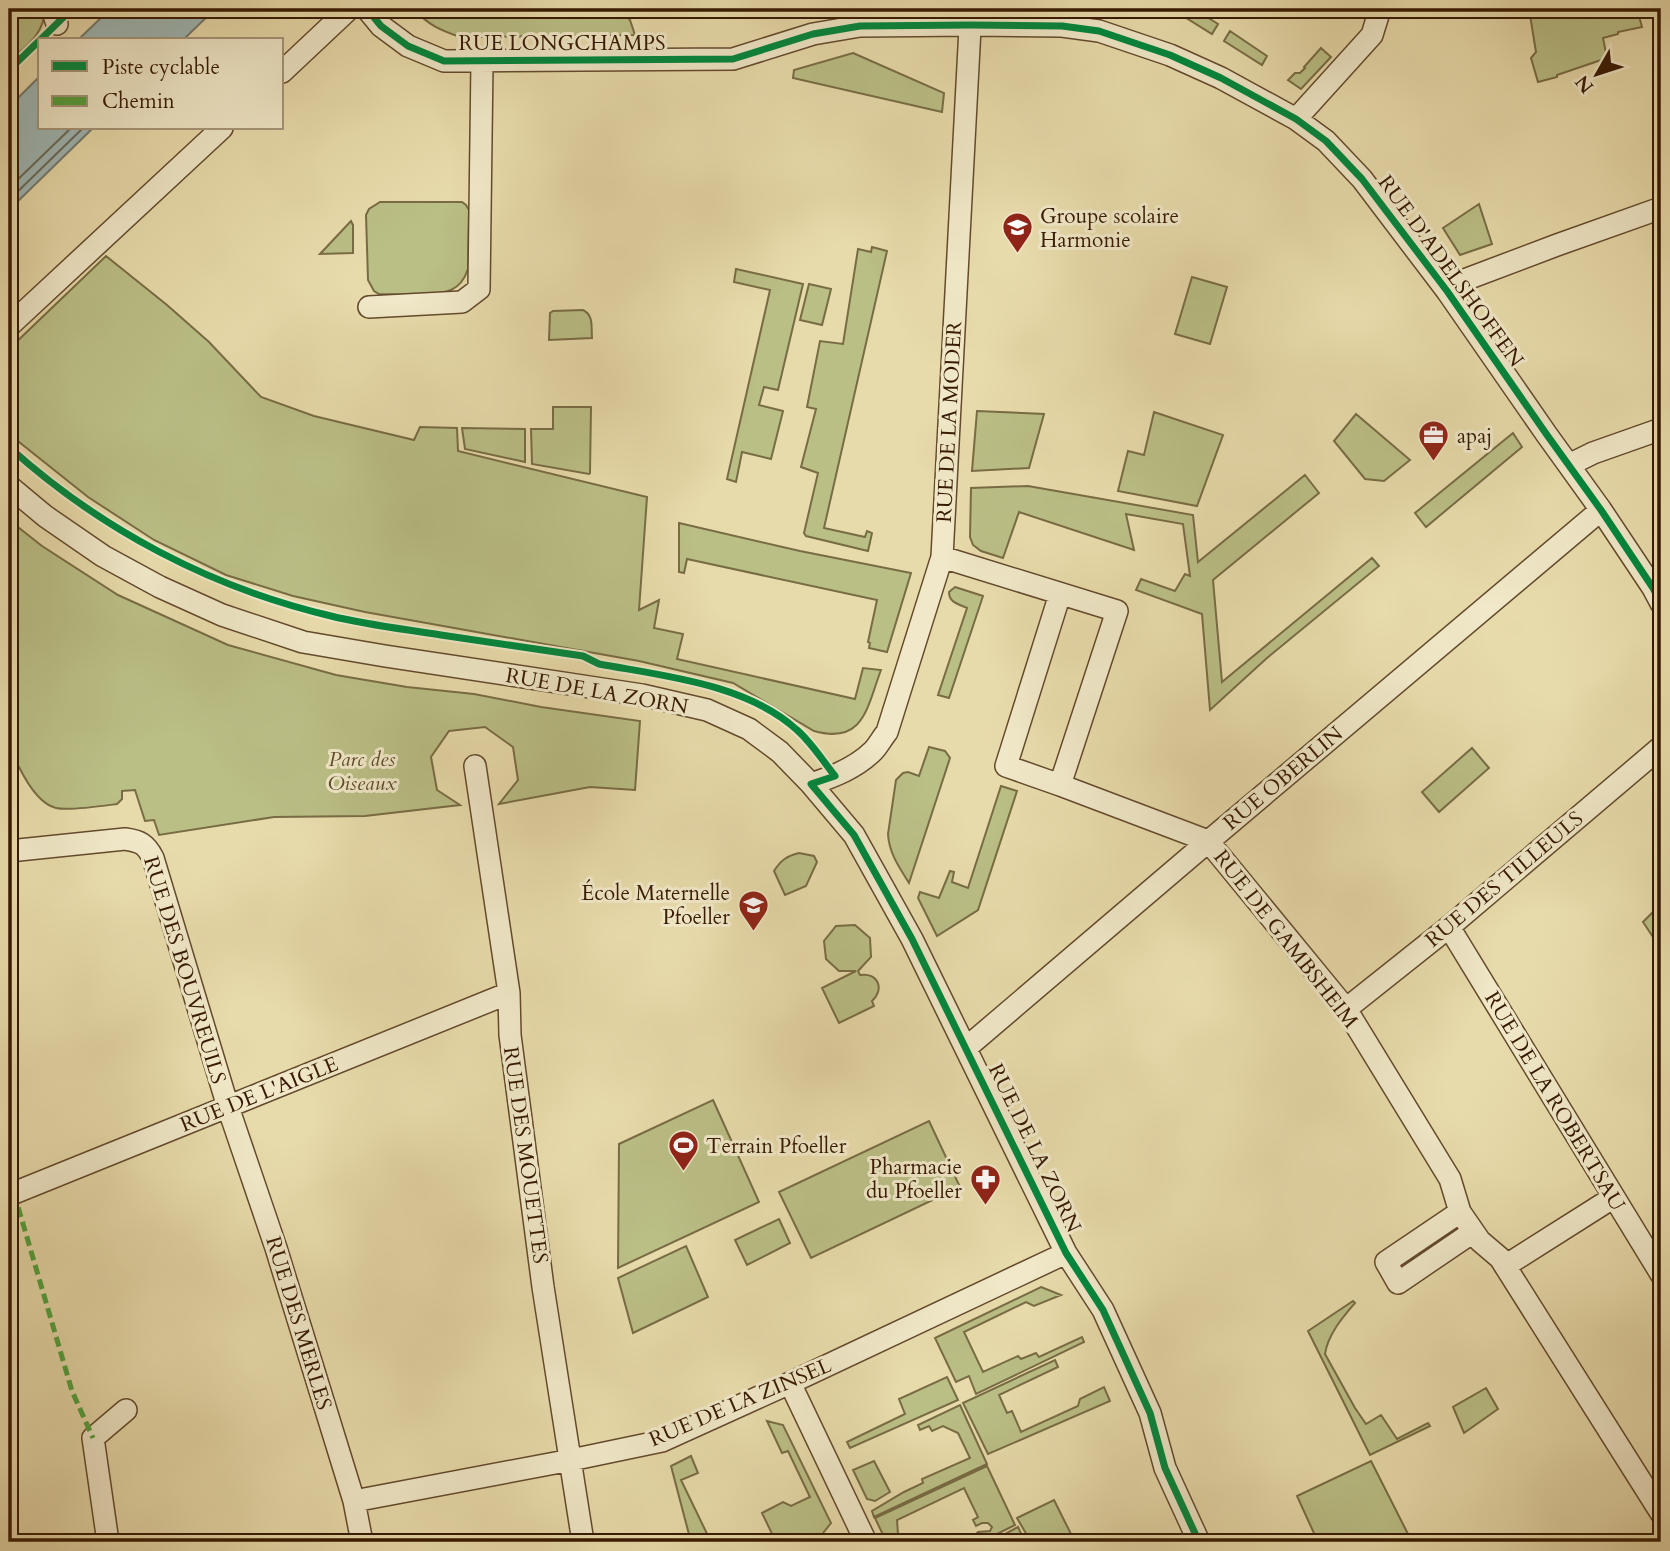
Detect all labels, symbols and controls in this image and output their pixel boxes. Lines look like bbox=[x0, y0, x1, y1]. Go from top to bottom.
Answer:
street label: RUE LONGCHAMPS bbox=[459, 29, 665, 58]
legend bbox=[38, 38, 284, 130]
north arrow bbox=[1562, 38, 1632, 108]
text: Piste cyclable bbox=[102, 53, 220, 82]
text: N bbox=[1569, 69, 1600, 99]
text: Chemin bbox=[102, 87, 175, 116]
street label: RUE D'ADELSHOFFEN bbox=[1371, 169, 1530, 373]
place label: Groupe scolaire Harmonie bbox=[1040, 202, 1179, 255]
school or university icon: Groupe scolaire Harmonie bbox=[1000, 211, 1034, 255]
street label: RUE DE LA MODER bbox=[930, 320, 969, 524]
office icon: apaj bbox=[1417, 419, 1451, 463]
place label: apaj bbox=[1457, 422, 1492, 451]
street label: RUE DE LA ZORN bbox=[503, 661, 691, 722]
street label: RUE OBERLIN bbox=[1217, 720, 1349, 837]
park label: Parc des Oiseaux bbox=[327, 745, 397, 798]
street label: RUE DES TILLEULS bbox=[1419, 805, 1589, 954]
street label: RUE DE GAMBSHEIM bbox=[1207, 844, 1365, 1035]
street label: RUE DES BOUVREUILS bbox=[136, 853, 233, 1087]
place label: École Maternelle Pfoeller bbox=[581, 879, 730, 932]
school or university icon: École Maternelle Pfoeller bbox=[736, 888, 770, 932]
street label: RUE DE LA ROBERTSAU bbox=[1477, 986, 1632, 1217]
street label: RUE DES MOUETTES bbox=[496, 1045, 555, 1265]
street label: RUE DE L'AIGLE bbox=[176, 1050, 342, 1139]
street label: RUE DE LA ZORN bbox=[981, 1059, 1088, 1238]
sports icon: Terrain Pfoeller bbox=[666, 1129, 700, 1173]
place label: Terrain Pfoeller bbox=[706, 1132, 847, 1161]
place label: Pharmacie du Pfoeller bbox=[866, 1153, 962, 1206]
pharmacy icon: Pharmacie du Pfoeller bbox=[968, 1162, 1002, 1206]
street label: RUE DES MERLES bbox=[258, 1233, 339, 1413]
street label: RUE DE LA ZINSEL bbox=[645, 1351, 836, 1454]

